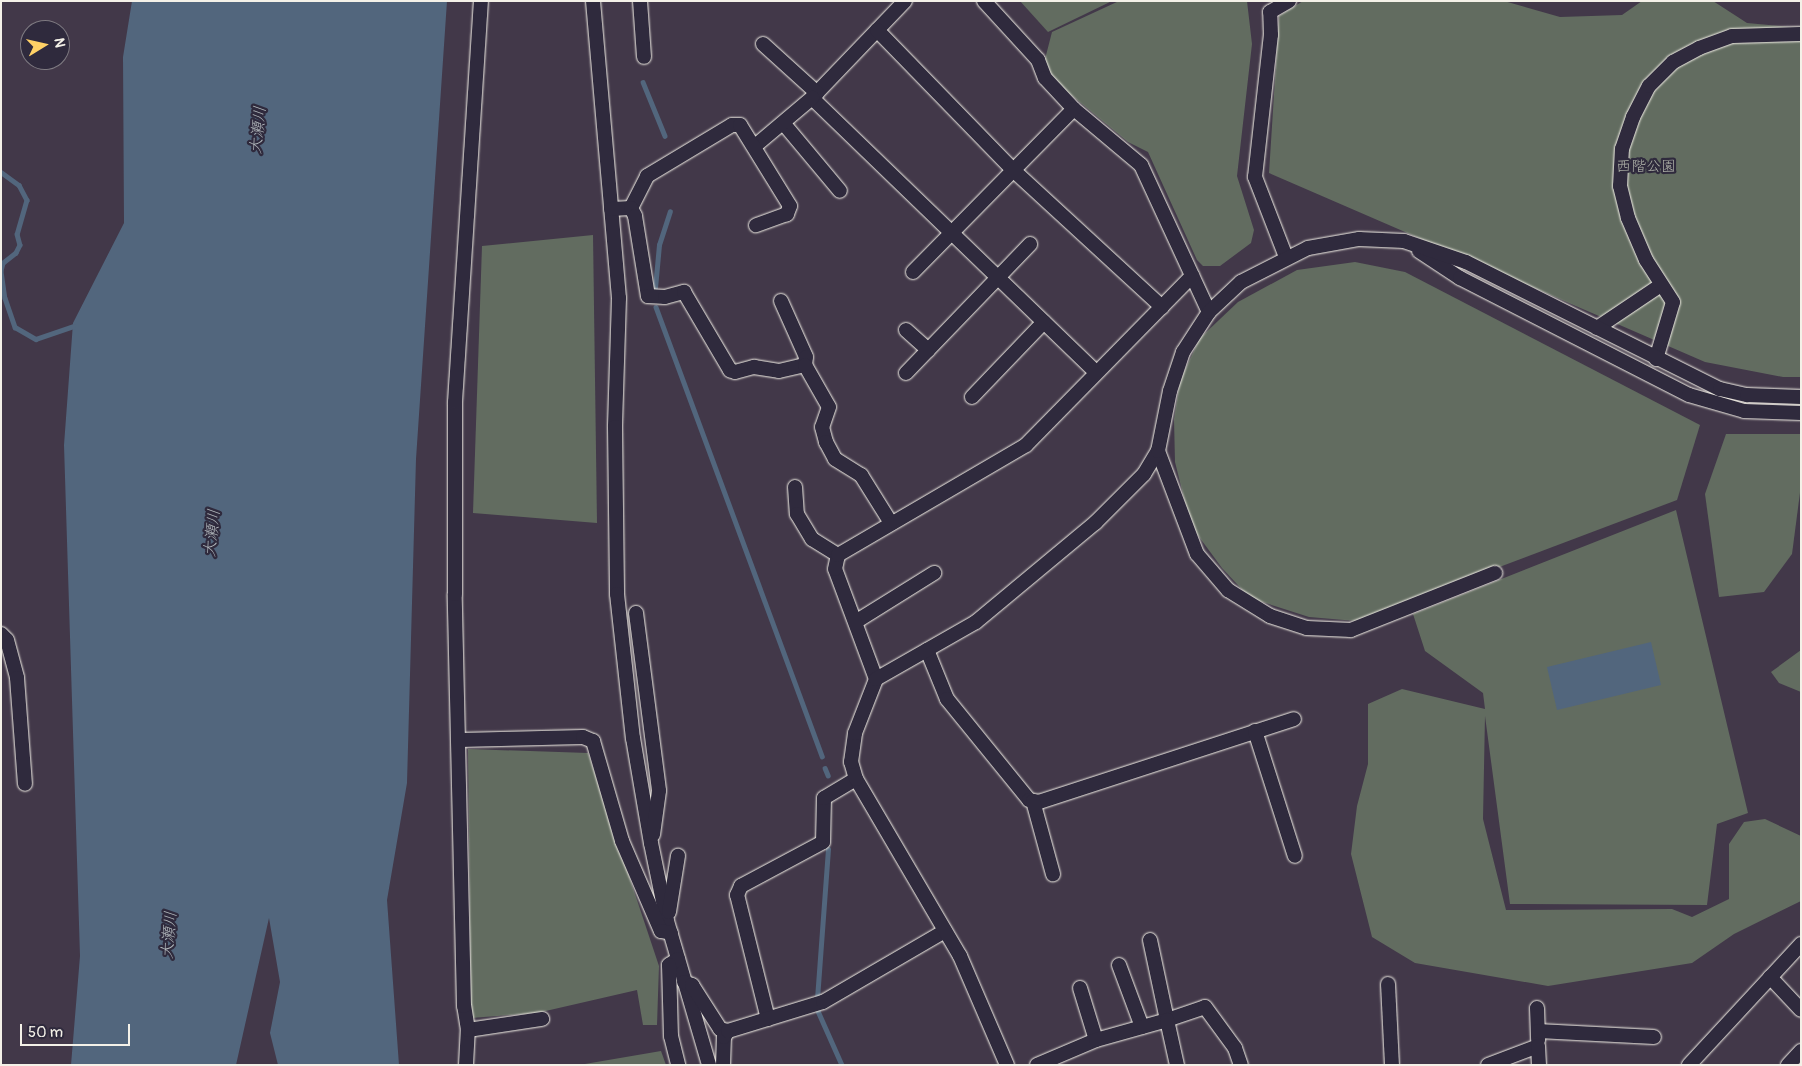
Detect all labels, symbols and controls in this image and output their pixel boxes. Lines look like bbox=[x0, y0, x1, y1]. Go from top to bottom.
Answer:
north arrow bbox=[20, 20, 70, 70]
text: N bbox=[50, 37, 68, 49]
water label: 大瀬川 bbox=[246, 105, 270, 155]
park label: 西階公園 bbox=[1616, 158, 1676, 176]
water label: 大瀬川 bbox=[200, 508, 224, 558]
water label: 大瀬川 bbox=[157, 910, 181, 960]
scale bar bbox=[22, 1014, 132, 1046]
text: 50 m bbox=[28, 1023, 63, 1042]

